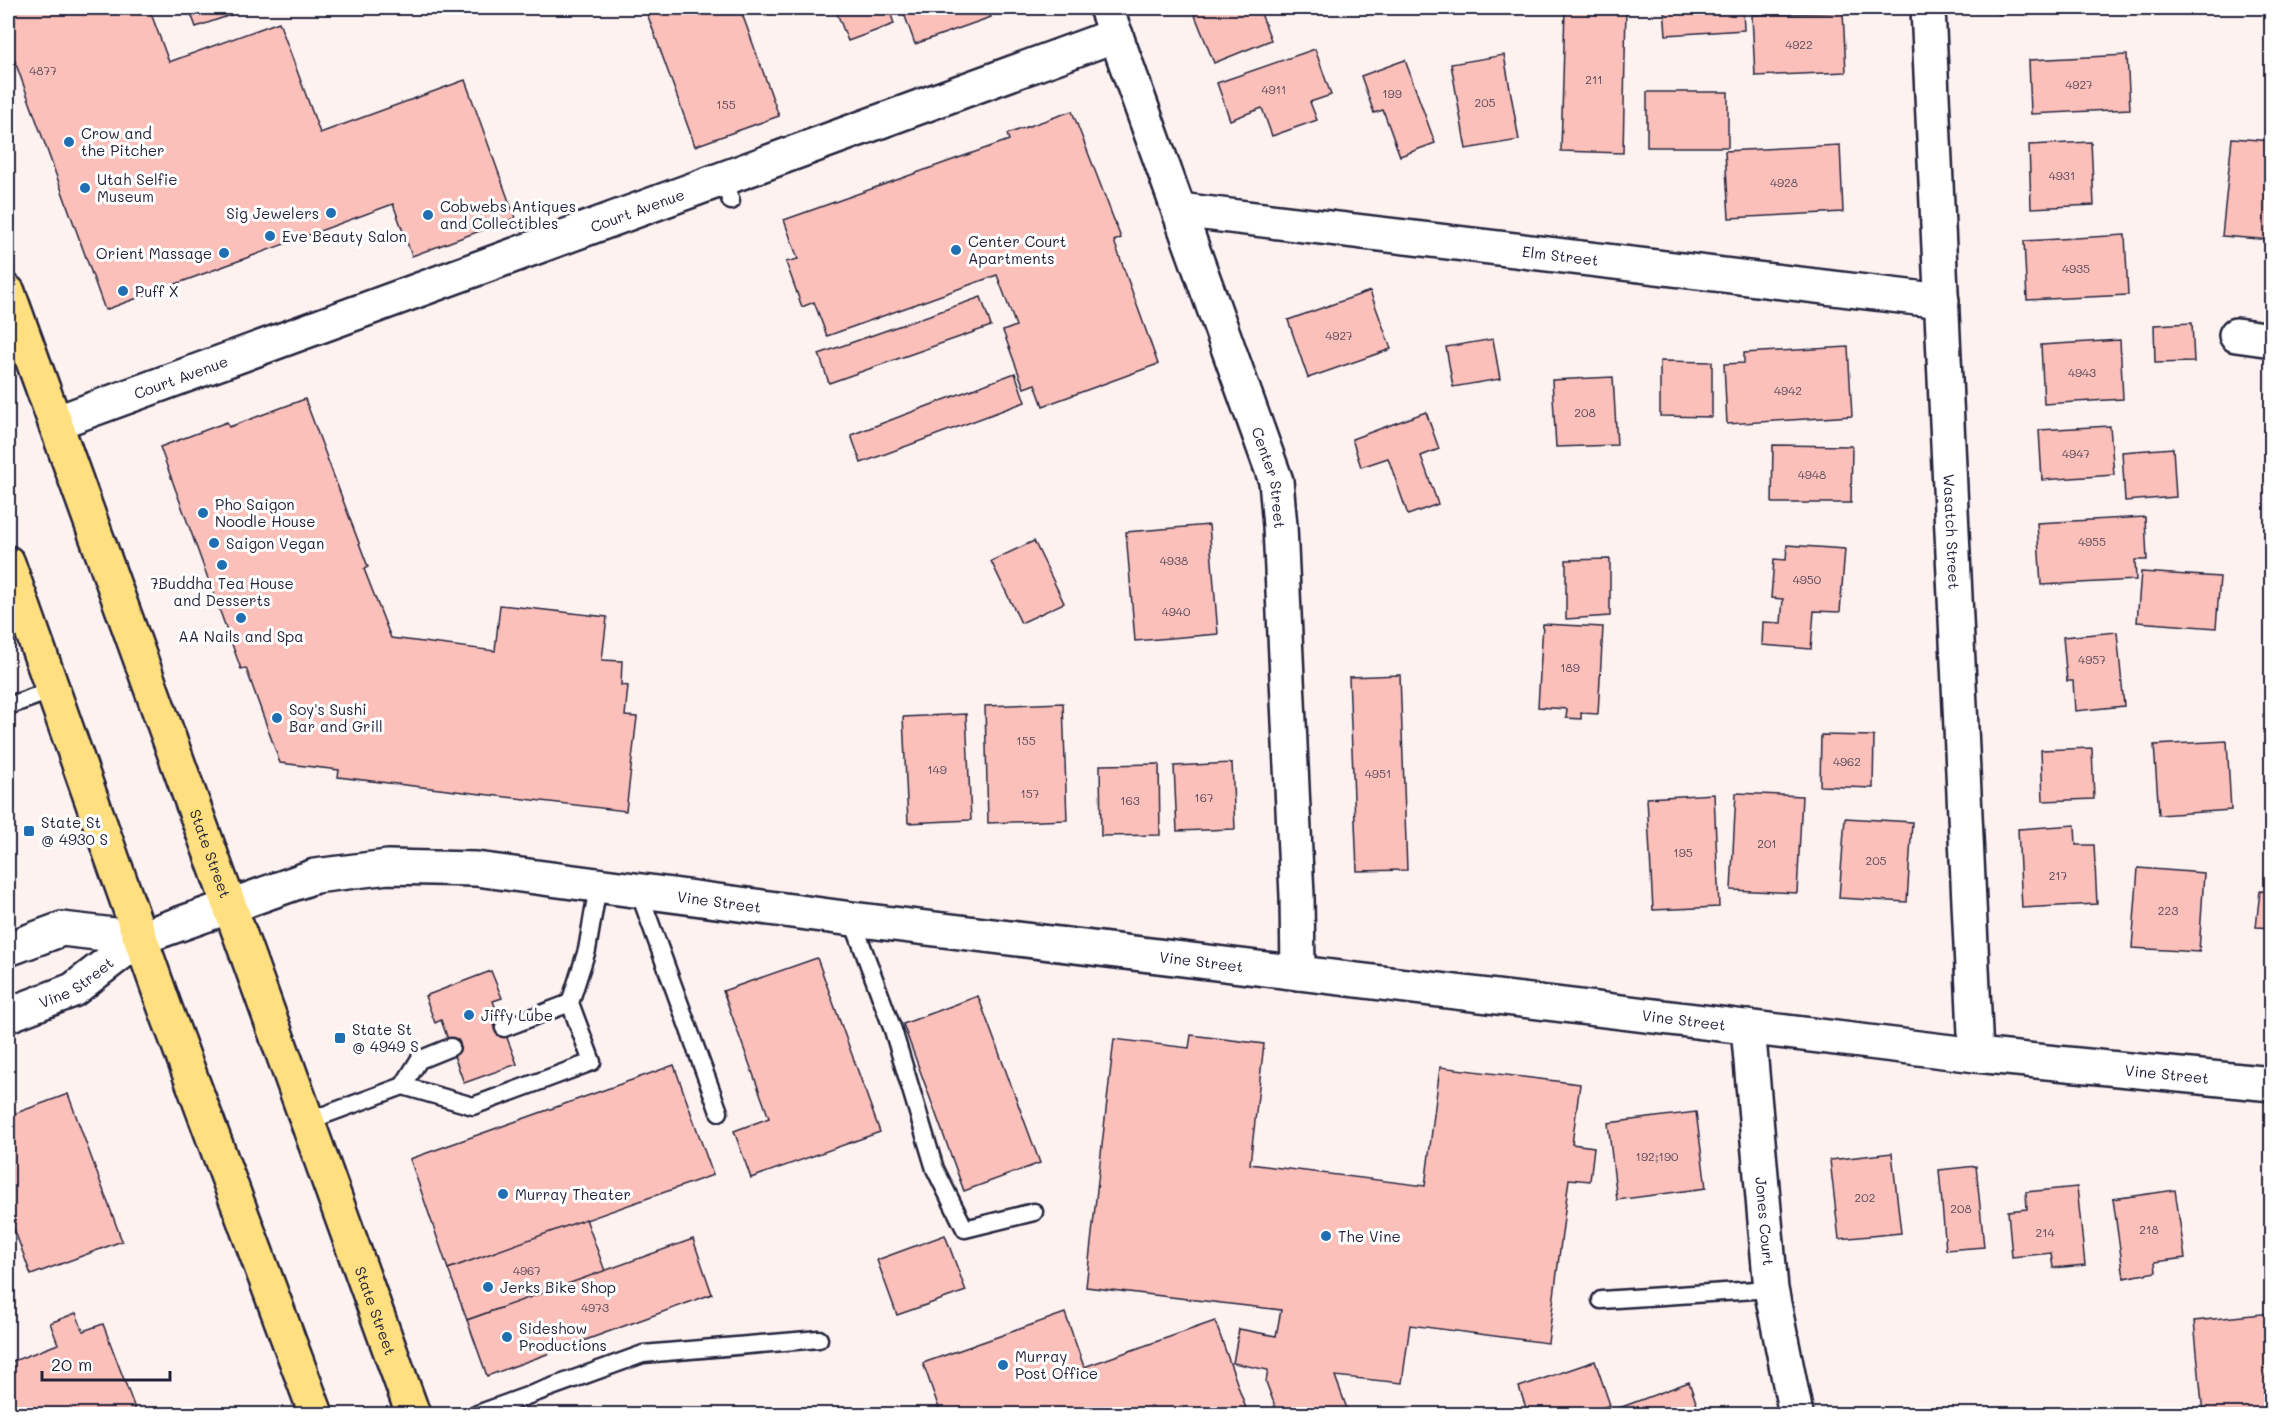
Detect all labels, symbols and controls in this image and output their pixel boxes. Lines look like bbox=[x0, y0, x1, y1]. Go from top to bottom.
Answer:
house number: 4922 bbox=[1785, 36, 1813, 52]
house number: 4877 bbox=[29, 62, 57, 78]
house number: 211 bbox=[1585, 71, 1603, 87]
house number: 4927 bbox=[2065, 76, 2093, 92]
house number: 4911 bbox=[1262, 81, 1286, 97]
house number: 199 bbox=[1382, 85, 1402, 101]
house number: 205 bbox=[1474, 94, 1496, 110]
house number: 155 bbox=[716, 96, 736, 112]
place label: Crow and the Pitcher bbox=[81, 123, 165, 160]
marker: Crow and the Pitcher bbox=[62, 135, 76, 149]
house number: 4931 bbox=[2049, 167, 2075, 183]
place label: Utah Selfie Museum bbox=[97, 169, 177, 206]
house number: 4928 bbox=[1770, 174, 1798, 190]
marker: Utah Selfie Museum bbox=[78, 181, 92, 195]
street label: Court Avenue bbox=[587, 184, 687, 236]
place label: Cobwebs Antiques and Collectibles bbox=[440, 196, 576, 233]
place label: Sig Jewelers bbox=[226, 203, 319, 223]
marker: Sig Jewelers bbox=[324, 206, 338, 220]
marker: Cobwebs Antiques and Collectibles bbox=[421, 208, 435, 222]
place label: Eve Beauty Salon bbox=[282, 226, 407, 246]
marker: Eve Beauty Salon bbox=[263, 229, 277, 243]
place label: Center Court Apartments bbox=[968, 231, 1066, 268]
street label: Elm Street bbox=[1521, 241, 1600, 270]
place label: Orient Massage bbox=[96, 243, 212, 263]
marker: Center Court Apartments bbox=[949, 243, 963, 257]
marker: Orient Massage bbox=[217, 246, 231, 260]
house number: 4935 bbox=[2062, 260, 2090, 276]
place label: Puff X bbox=[135, 281, 179, 301]
marker: Puff X bbox=[116, 284, 130, 298]
house number: 4927 bbox=[1325, 327, 1353, 343]
street label: Court Avenue bbox=[131, 351, 231, 403]
house number: 4943 bbox=[2068, 364, 2096, 380]
house number: 4942 bbox=[1774, 382, 1802, 398]
house number: 208 bbox=[1574, 404, 1596, 420]
street label: Center Street bbox=[1247, 424, 1290, 529]
house number: 4947 bbox=[2062, 445, 2090, 461]
house number: 4948 bbox=[1798, 466, 1826, 482]
street label: Wasatch Street bbox=[1939, 473, 1965, 590]
place label: Pho Saigon Noodle House bbox=[215, 494, 316, 531]
marker: Pho Saigon Noodle House bbox=[196, 506, 210, 520]
place label: Saigon Vegan bbox=[226, 533, 324, 553]
house number: 4955 bbox=[2078, 533, 2106, 549]
marker: Saigon Vegan bbox=[207, 536, 221, 550]
house number: 4938 bbox=[1160, 552, 1188, 568]
marker: 7Buddha Tea House and Desserts bbox=[215, 558, 229, 572]
house number: 4950 bbox=[1793, 571, 1822, 587]
place label: 7Buddha Tea House and Desserts bbox=[150, 573, 294, 610]
house number: 4940 bbox=[1162, 603, 1191, 619]
marker: AA Nails and Spa bbox=[234, 611, 248, 625]
place label: AA Nails and Spa bbox=[178, 626, 304, 646]
house number: 4957 bbox=[2078, 651, 2106, 667]
house number: 189 bbox=[1560, 659, 1580, 675]
place label: Soy's Sushi Bar and Grill bbox=[289, 699, 383, 736]
marker: Soy's Sushi Bar and Grill bbox=[270, 711, 284, 725]
house number: 155 bbox=[1016, 732, 1036, 748]
house number: 4962 bbox=[1833, 753, 1861, 769]
house number: 149 bbox=[927, 761, 947, 777]
house number: 4951 bbox=[1365, 765, 1391, 781]
house number: 157 bbox=[1020, 785, 1040, 801]
house number: 167 bbox=[1194, 789, 1214, 805]
house number: 163 bbox=[1120, 792, 1140, 808]
street label: State Street bbox=[186, 806, 236, 901]
place label: State St @ 4930 S bbox=[41, 812, 108, 849]
marker: State St @ 4930 S bbox=[22, 824, 36, 838]
house number: 201 bbox=[1757, 835, 1777, 851]
house number: 195 bbox=[1673, 844, 1693, 860]
house number: 205 bbox=[1865, 852, 1887, 868]
house number: 217 bbox=[2049, 867, 2068, 883]
street label: Vine Street bbox=[676, 886, 762, 917]
house number: 223 bbox=[2158, 902, 2178, 918]
street label: Vine Street bbox=[1158, 946, 1245, 976]
street label: Vine Street bbox=[36, 952, 118, 1012]
place label: Jiffy Lube bbox=[481, 1005, 553, 1025]
street label: Vine Street bbox=[1641, 1005, 1727, 1035]
marker: Jiffy Lube bbox=[462, 1008, 476, 1022]
place label: State St @ 4949 S bbox=[352, 1019, 419, 1056]
marker: State St @ 4949 S bbox=[333, 1031, 347, 1045]
street label: Vine Street bbox=[2124, 1060, 2210, 1088]
house number: 192;190 bbox=[1636, 1148, 1679, 1164]
street label: Jones Court bbox=[1751, 1176, 1779, 1266]
place label: Murray Theater bbox=[515, 1184, 631, 1204]
marker: Murray Theater bbox=[496, 1187, 510, 1201]
house number: 202 bbox=[1855, 1189, 1875, 1205]
house number: 208 bbox=[1950, 1200, 1972, 1216]
house number: 218 bbox=[2139, 1221, 2159, 1237]
house number: 214 bbox=[2035, 1224, 2055, 1240]
place label: The Vine bbox=[1338, 1226, 1401, 1246]
marker: The Vine bbox=[1319, 1229, 1333, 1243]
house number: 4967 bbox=[513, 1262, 541, 1278]
street label: State Street bbox=[351, 1264, 401, 1358]
place label: Jerks Bike Shop bbox=[500, 1277, 616, 1297]
marker: Jerks Bike Shop bbox=[481, 1280, 495, 1294]
house number: 4973 bbox=[581, 1299, 609, 1315]
place label: Sideshow Productions bbox=[519, 1318, 607, 1355]
marker: Sideshow Productions bbox=[500, 1330, 514, 1344]
scale bar bbox=[42, 1344, 170, 1382]
place label: Murray Post Office bbox=[1015, 1346, 1098, 1383]
text: 20 m bbox=[51, 1352, 92, 1376]
marker: Murray Post Office bbox=[996, 1358, 1010, 1372]

